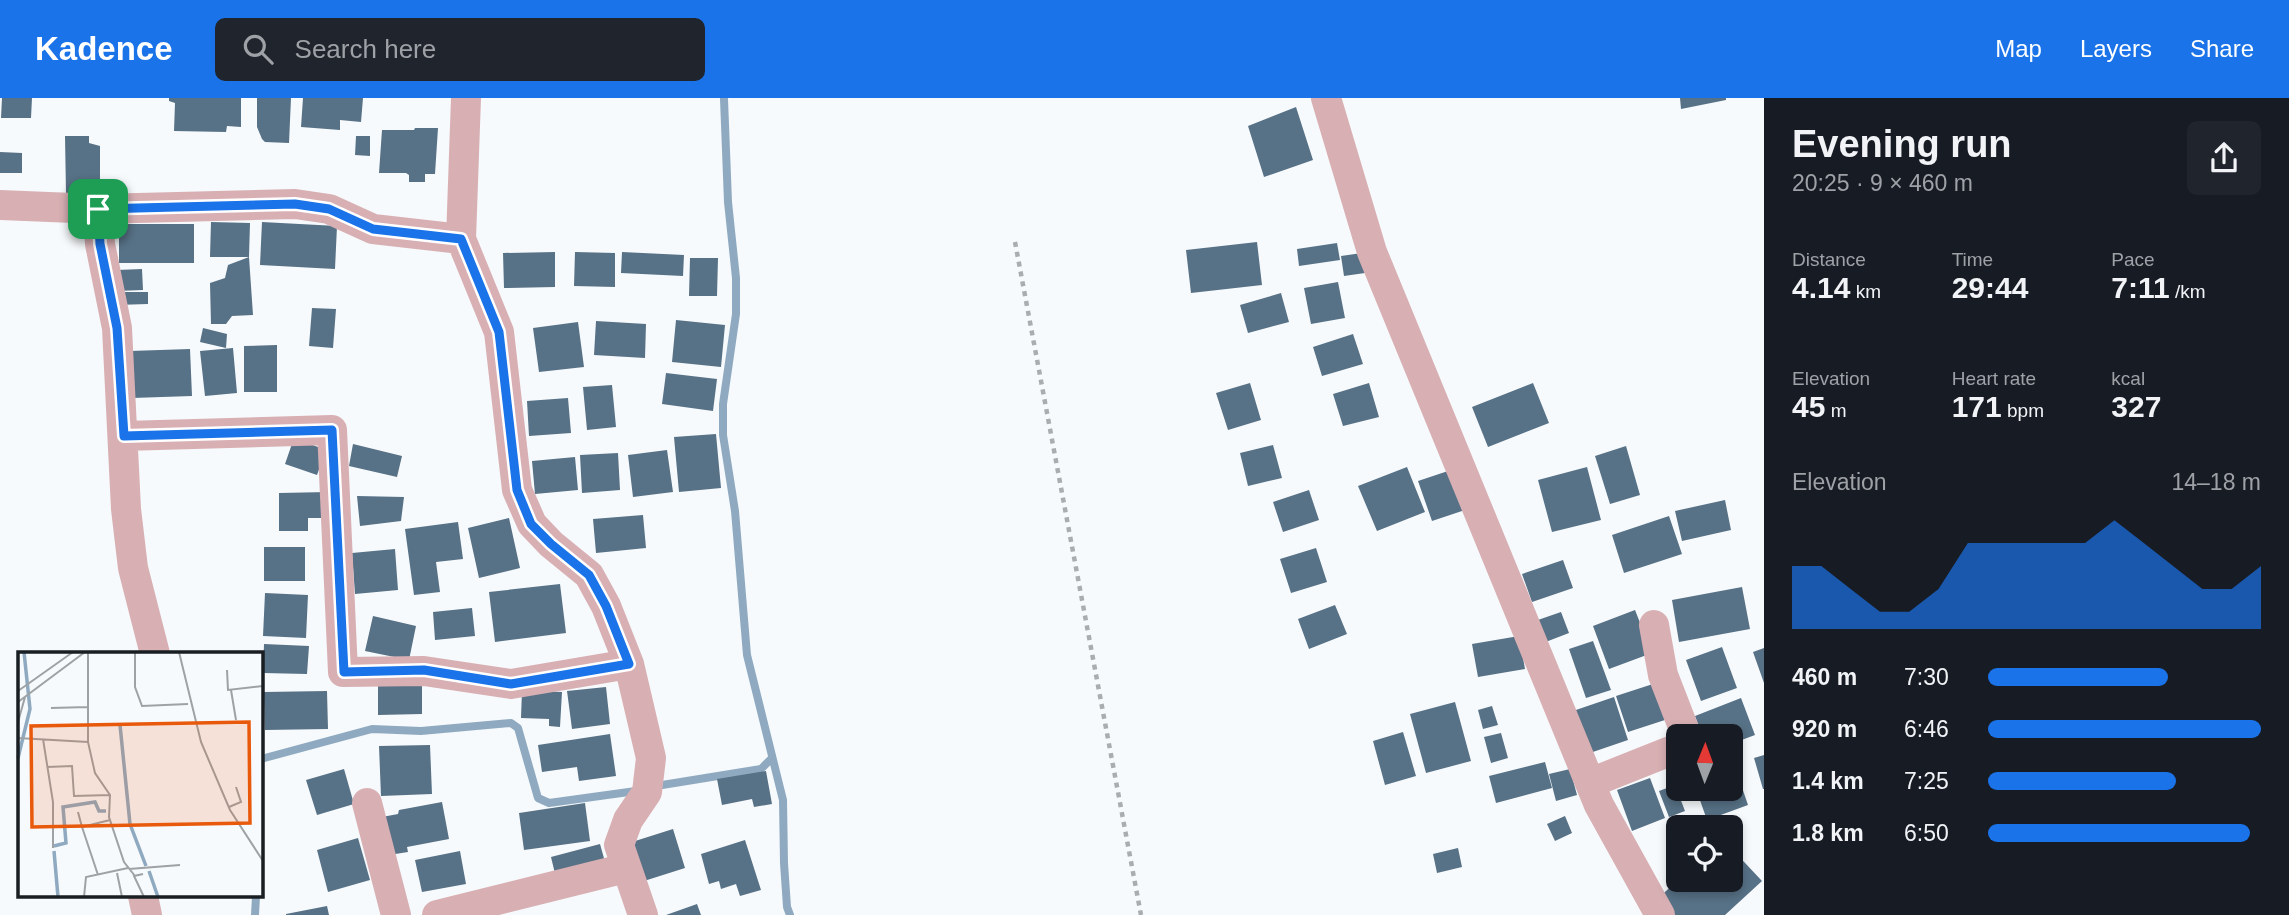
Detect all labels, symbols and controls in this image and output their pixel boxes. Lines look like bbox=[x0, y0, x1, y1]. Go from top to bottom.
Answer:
search box bbox=[215, 18, 705, 81]
text: Kadence bbox=[35, 30, 173, 67]
icon: search bbox=[239, 30, 277, 68]
text: Search here bbox=[295, 34, 436, 64]
text: Map bbox=[1995, 35, 2042, 62]
text: Layers bbox=[2080, 35, 2152, 62]
text: Share bbox=[2190, 35, 2254, 62]
button: share bbox=[2187, 121, 2261, 195]
text: Evening run bbox=[1792, 123, 2012, 165]
text: 20:25 · 9 × 460 m bbox=[1792, 170, 1973, 196]
pin bbox=[68, 179, 128, 239]
icon: arrive bbox=[79, 190, 117, 228]
text: Distance bbox=[1792, 249, 1866, 270]
text: Time bbox=[1952, 249, 1993, 270]
text: Pace bbox=[2111, 249, 2155, 270]
text: 4.14 bbox=[1792, 271, 1850, 304]
text: 29:44 bbox=[1952, 271, 2028, 304]
text: 7:11 bbox=[2111, 271, 2170, 304]
text: km bbox=[1850, 281, 1881, 302]
text: /km bbox=[2170, 281, 2206, 302]
text: Elevation bbox=[1792, 368, 1870, 389]
text: Heart rate bbox=[1952, 368, 2036, 389]
text: kcal bbox=[2111, 368, 2145, 389]
text: 45 bbox=[1792, 390, 1825, 423]
text: 171 bbox=[1952, 390, 2002, 423]
text: 327 bbox=[2111, 390, 2161, 423]
text: m bbox=[1825, 400, 1846, 421]
text: bpm bbox=[2002, 400, 2044, 421]
text: Elevation bbox=[1792, 469, 1887, 495]
text: 14–18 m bbox=[2171, 469, 2261, 495]
inset map bbox=[18, 652, 262, 898]
text: 460 m bbox=[1792, 664, 1857, 690]
text: 7:30 bbox=[1904, 664, 1949, 690]
text: 920 m bbox=[1792, 716, 1857, 742]
text: 6:46 bbox=[1904, 716, 1949, 742]
north arrow bbox=[1666, 724, 1743, 802]
map controls bbox=[1666, 724, 1743, 892]
text: 1.4 km bbox=[1792, 768, 1864, 794]
text: 7:25 bbox=[1904, 768, 1949, 794]
button: locate bbox=[1666, 815, 1743, 892]
text: 1.8 km bbox=[1792, 820, 1864, 846]
text: 6:50 bbox=[1904, 820, 1949, 846]

